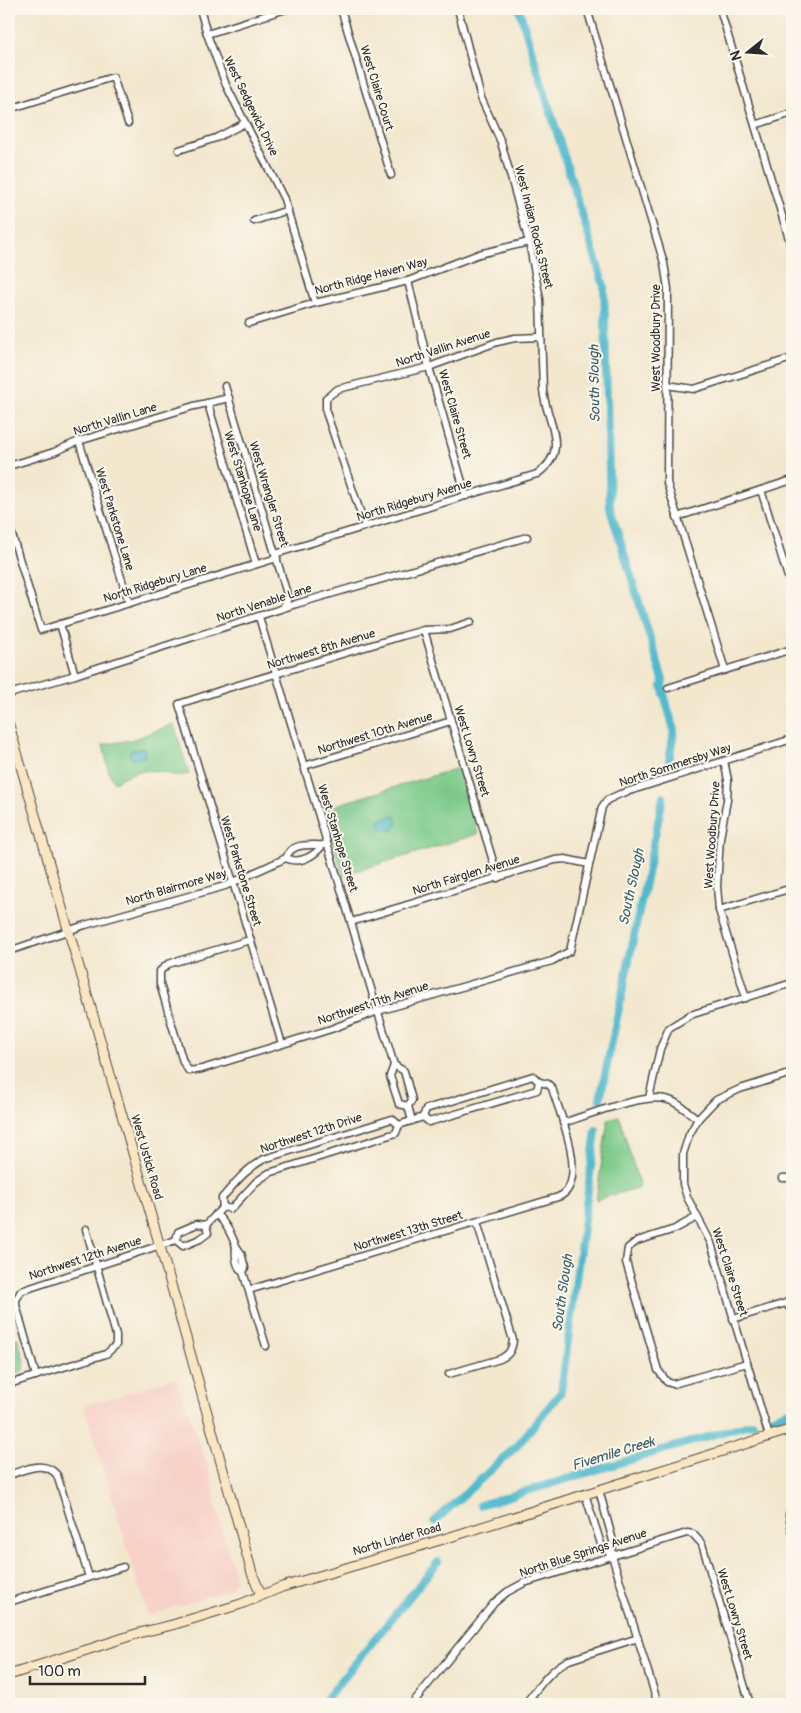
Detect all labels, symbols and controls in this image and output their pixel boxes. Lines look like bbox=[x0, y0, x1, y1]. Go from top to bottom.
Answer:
north arrow bbox=[724, 28, 774, 78]
street label: West Claire Court bbox=[356, 44, 397, 133]
text: N bbox=[727, 49, 746, 63]
street label: West Sedgewick Drive bbox=[220, 54, 281, 159]
street label: West Indian Rocks Street bbox=[511, 164, 556, 291]
street label: North Ridge Haven Way bbox=[313, 254, 429, 299]
street label: West Woodbury Drive bbox=[649, 284, 664, 392]
street label: North Vallin Avenue bbox=[394, 326, 492, 371]
water label: South Slough bbox=[585, 344, 604, 423]
street label: West Claire Street bbox=[435, 368, 474, 461]
street label: North Vallin Lane bbox=[72, 400, 159, 439]
street label: West Stanhope Lane bbox=[220, 429, 265, 533]
street label: West Wrangler Street bbox=[245, 439, 292, 549]
street label: West Parkstone Lane bbox=[92, 466, 137, 572]
street label: North Ridgebury Avenue bbox=[355, 476, 474, 525]
street label: North Ridgebury Lane bbox=[102, 561, 209, 606]
street label: North Venable Lane bbox=[215, 581, 314, 626]
street label: Northwest 8th Avenue bbox=[265, 626, 377, 673]
street label: West Lowry Street bbox=[451, 704, 493, 799]
street label: Northwest 10th Avenue bbox=[316, 709, 434, 758]
street label: North Sommersby Way bbox=[617, 740, 733, 791]
street label: West Woodbury Drive bbox=[701, 781, 724, 889]
street label: West Stanhope Street bbox=[314, 783, 361, 894]
street label: West Parkstone Street bbox=[217, 814, 264, 928]
water label: South Slough bbox=[615, 846, 648, 927]
street label: North Fairglen Avenue bbox=[411, 852, 522, 899]
street label: North Blairmore Way bbox=[124, 866, 228, 909]
street label: Northwest 11th Avenue bbox=[316, 978, 430, 1028]
street label: Northwest 12th Drive bbox=[258, 1110, 364, 1157]
street label: West Ustick Road bbox=[127, 1113, 166, 1202]
street label: Northwest 13th Street bbox=[352, 1208, 465, 1255]
street label: West Claire Street bbox=[708, 1226, 751, 1318]
street label: Northwest 12th Avenue bbox=[27, 1233, 143, 1284]
water label: South Slough bbox=[549, 1252, 577, 1333]
water label: Fivemile Creek bbox=[570, 1432, 658, 1474]
street label: North Linder Road bbox=[351, 1520, 443, 1559]
street label: North Blue Springs Avenue bbox=[518, 1526, 649, 1581]
street label: West Lowry Street bbox=[714, 1567, 756, 1662]
scale bar bbox=[30, 1653, 145, 1685]
text: 100 m bbox=[38, 1662, 81, 1681]

